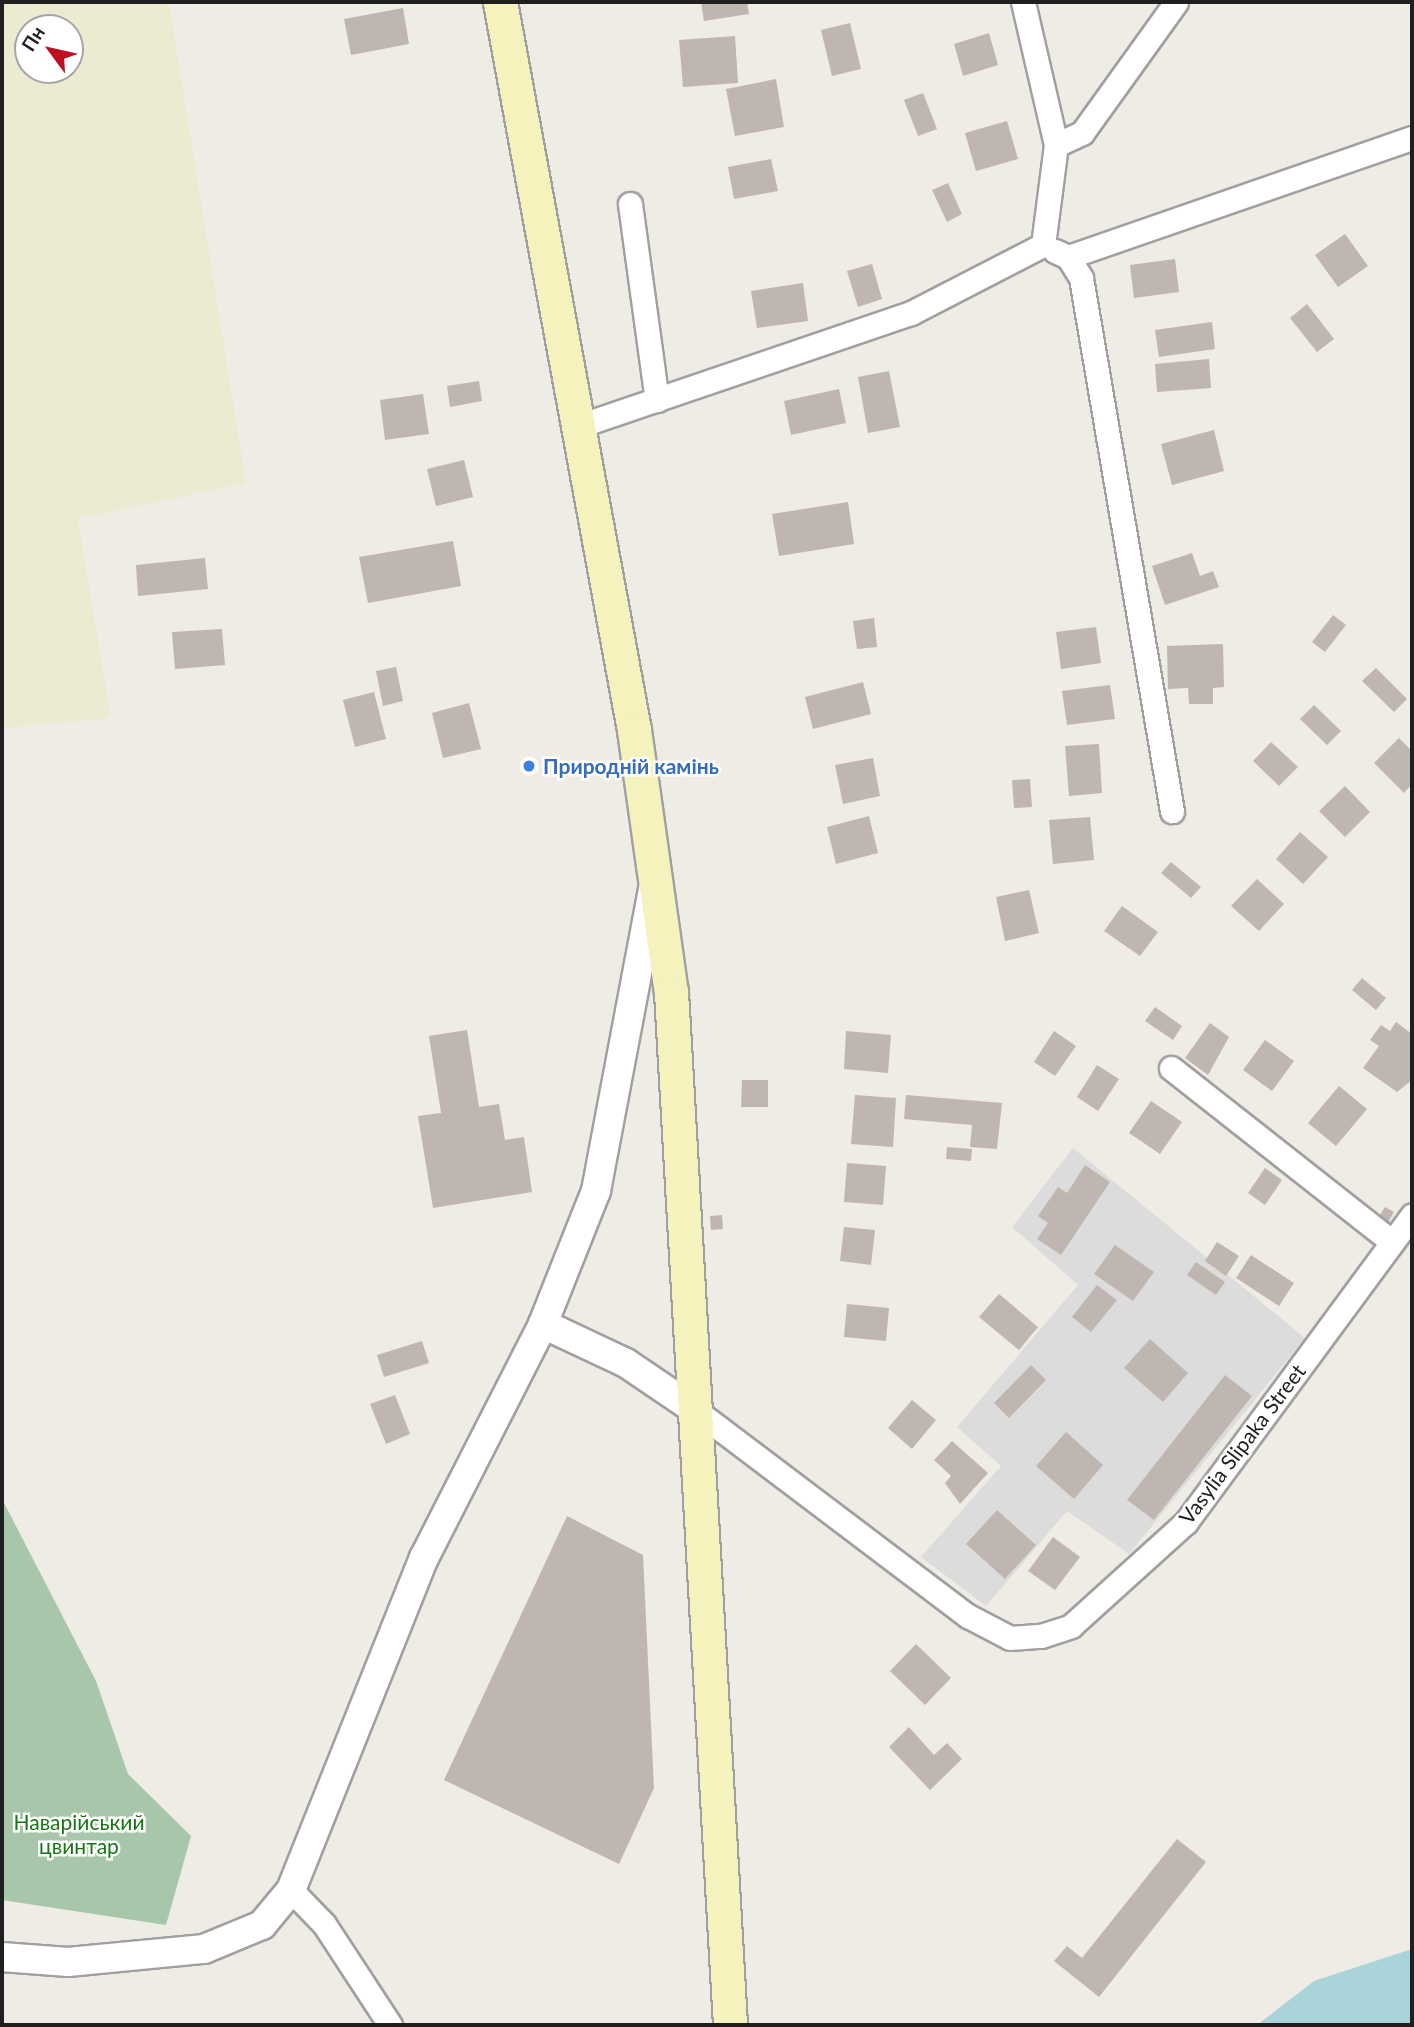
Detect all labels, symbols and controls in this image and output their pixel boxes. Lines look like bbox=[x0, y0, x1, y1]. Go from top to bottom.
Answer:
north arrow bbox=[14, 14, 84, 84]
text: Пн bbox=[16, 22, 49, 55]
place label: Природній камінь bbox=[543, 753, 719, 779]
marker: Природній камінь bbox=[521, 758, 537, 774]
street label: Vasylia Slipaka Street bbox=[1174, 1359, 1310, 1529]
park label: Наварійський цвинтар bbox=[13, 1809, 145, 1859]

